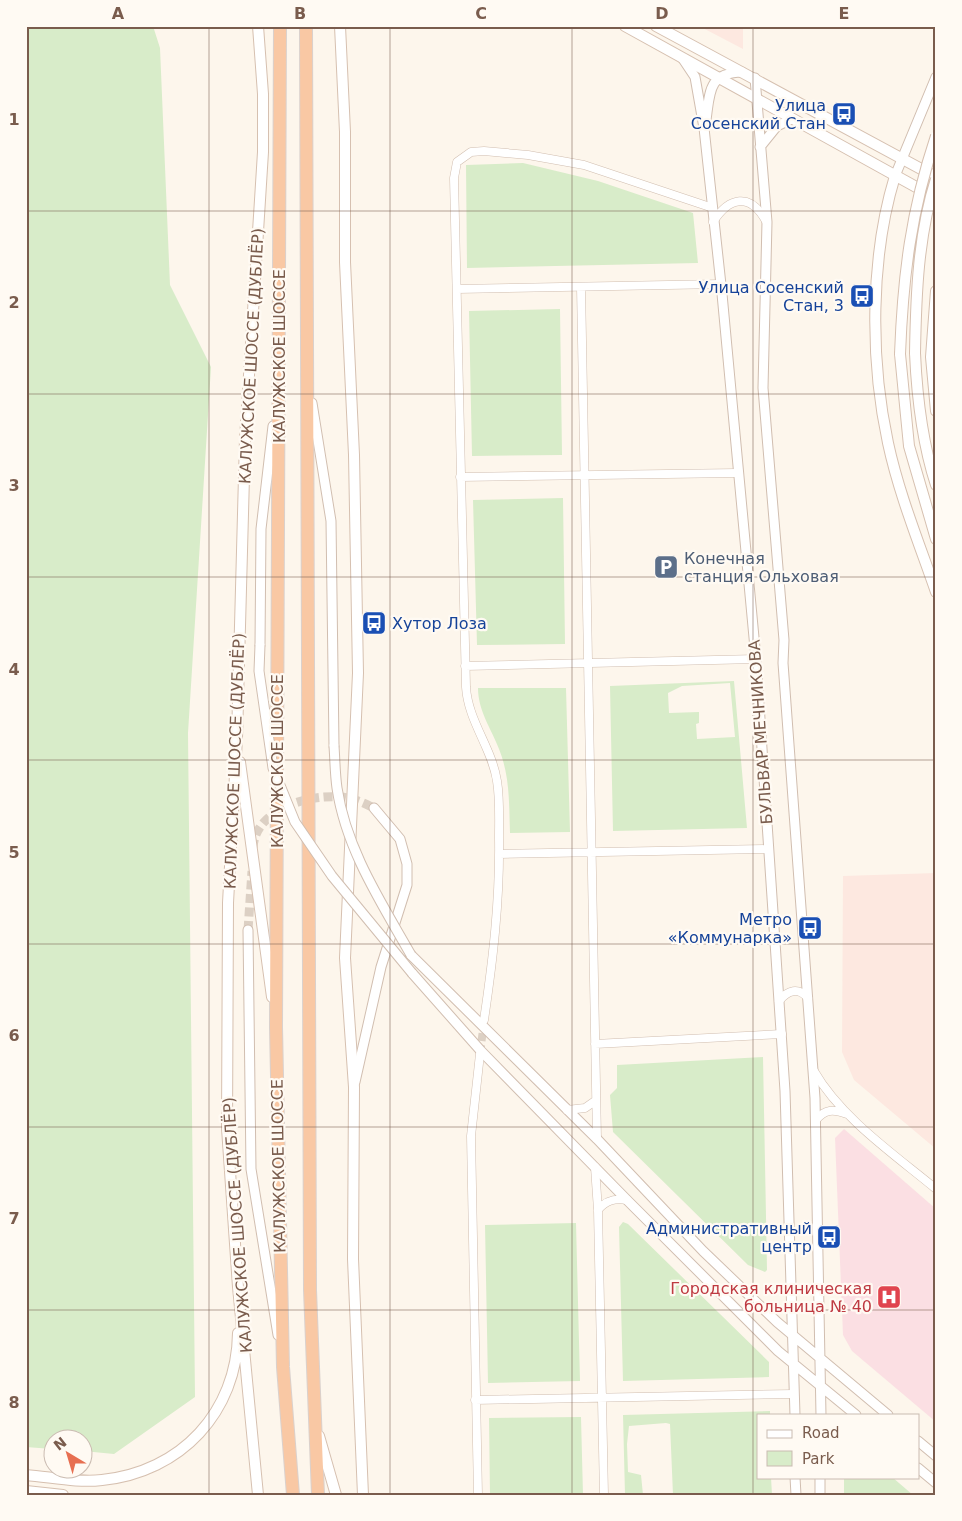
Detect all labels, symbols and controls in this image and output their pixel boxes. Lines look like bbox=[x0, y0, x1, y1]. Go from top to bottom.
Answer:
text: A bbox=[112, 4, 125, 23]
text: B bbox=[294, 4, 306, 23]
text: C bbox=[475, 4, 487, 23]
text: D bbox=[655, 4, 669, 23]
text: E bbox=[839, 4, 849, 23]
place label: Улица Сосенский Стан bbox=[691, 96, 826, 133]
bus stop icon: Улица Сосенский Стан bbox=[831, 101, 857, 127]
text: 1 bbox=[8, 110, 20, 129]
street label: КАЛУЖСКОЕ ШОССЕ (ДУБЛЁР) bbox=[235, 228, 268, 485]
street label: КАЛУЖСКОЕ ШОССЕ bbox=[270, 269, 289, 443]
place label: Улица Сосенский Стан, 3 bbox=[699, 278, 844, 315]
bus stop icon: Улица Сосенский Стан, 3 bbox=[849, 283, 875, 309]
text: 2 bbox=[8, 293, 20, 312]
text: 3 bbox=[8, 476, 20, 495]
place label: Конечная станция Ольховая bbox=[684, 549, 839, 586]
parking icon: Конечная станция Ольховая bbox=[653, 554, 679, 580]
bus stop icon: Хутор Лоза bbox=[361, 610, 387, 636]
place label: Хутор Лоза bbox=[392, 614, 487, 633]
street label: КАЛУЖСКОЕ ШОССЕ (ДУБЛЁР) bbox=[221, 633, 248, 889]
street label: БУЛЬВАР МЕЧНИКОВА bbox=[745, 639, 776, 825]
text: 4 bbox=[8, 660, 20, 679]
street label: КАЛУЖСКОЕ ШОССЕ bbox=[268, 674, 287, 848]
text: 5 bbox=[8, 843, 20, 862]
place label: Метро «Коммунарка» bbox=[668, 910, 792, 947]
bus stop icon: Метро «Коммунарка» bbox=[797, 915, 823, 941]
text: 6 bbox=[8, 1026, 20, 1045]
street label: КАЛУЖСКОЕ ШОССЕ bbox=[267, 1079, 290, 1253]
street label: КАЛУЖСКОЕ ШОССЕ (ДУБЛЁР) bbox=[219, 1096, 256, 1354]
text: 7 bbox=[8, 1209, 20, 1228]
place label: Административный центр bbox=[646, 1219, 812, 1256]
bus stop icon: Административный центр bbox=[816, 1224, 842, 1250]
place label: Городская клиническая больница № 40 bbox=[670, 1279, 872, 1316]
hospital icon: Городская клиническая больница № 40 bbox=[876, 1284, 902, 1310]
text: 8 bbox=[8, 1393, 20, 1412]
legend bbox=[757, 1414, 920, 1478]
text: Road bbox=[802, 1424, 840, 1442]
north arrow bbox=[42, 1428, 92, 1478]
text: N bbox=[50, 1434, 70, 1454]
text: Park bbox=[802, 1450, 835, 1468]

